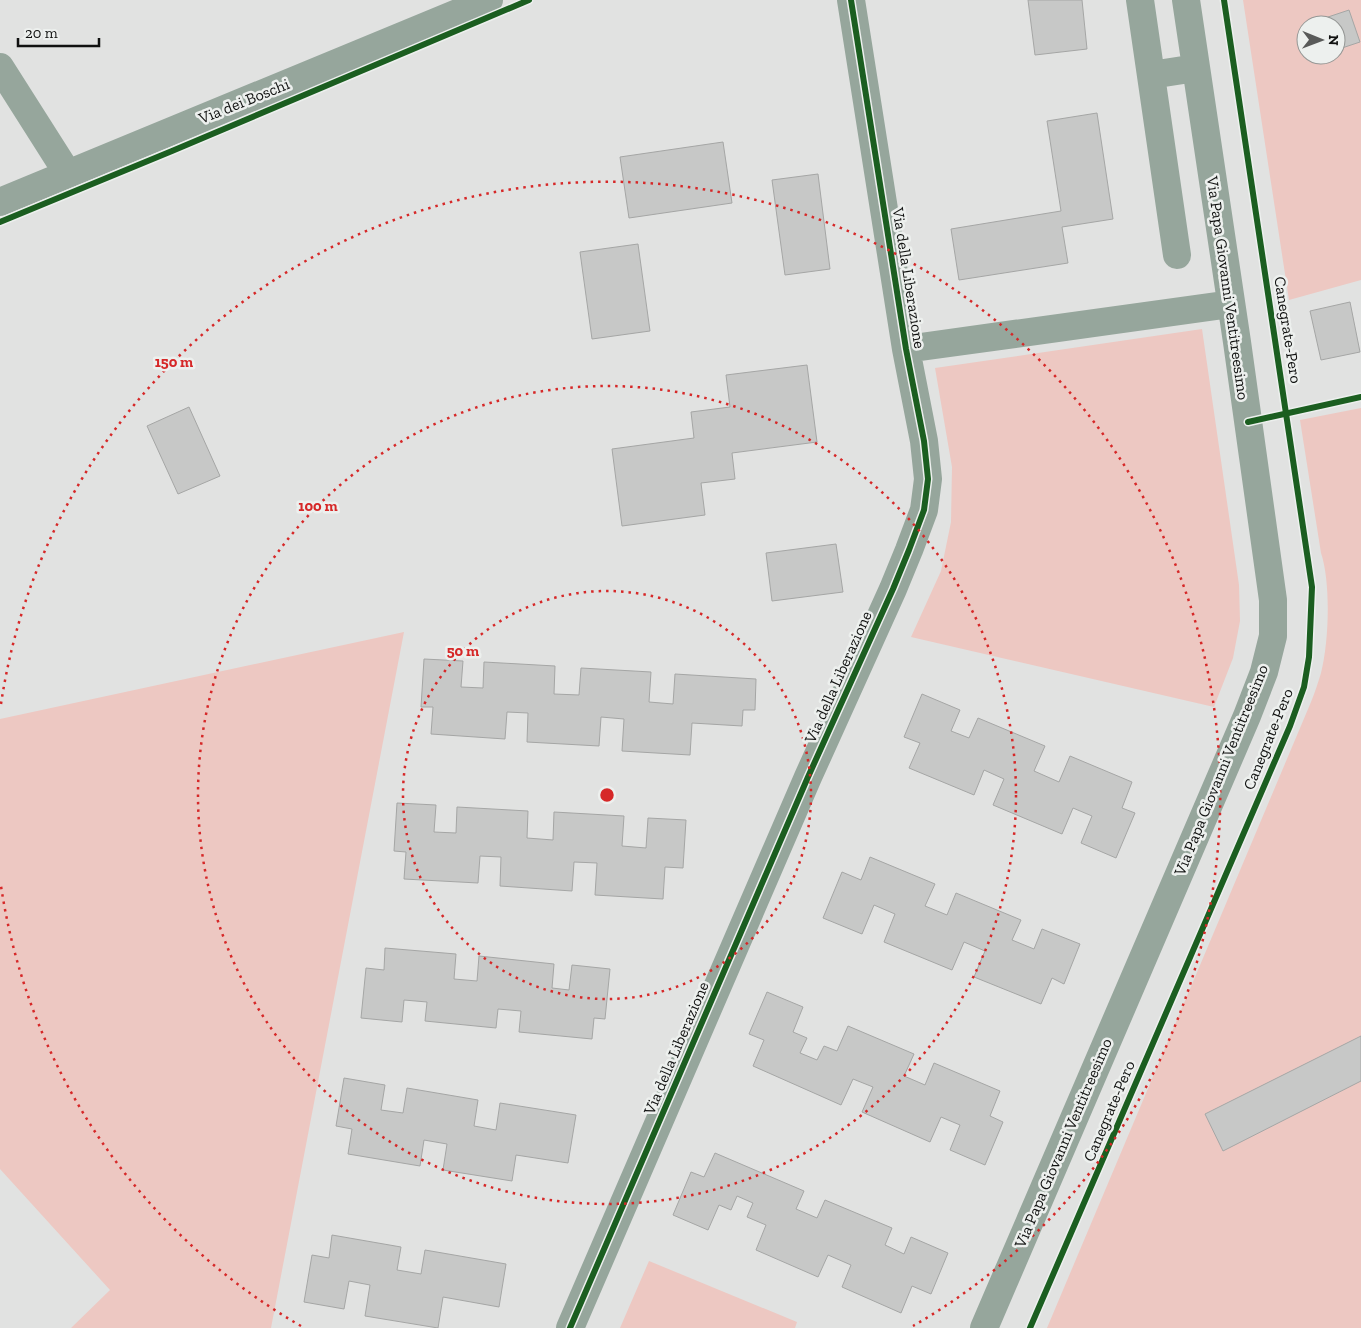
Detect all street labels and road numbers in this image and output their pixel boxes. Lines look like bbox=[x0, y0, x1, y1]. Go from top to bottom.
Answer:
street label: Via dei Boschi bbox=[195, 74, 293, 128]
street label: Via Papa Giovanni Ventitreesimo bbox=[1203, 174, 1253, 401]
street label: Via della Liberazione bbox=[888, 205, 930, 350]
street label: Canegrate-Pero bbox=[1270, 275, 1306, 385]
street label: Via della Liberazione bbox=[800, 608, 876, 747]
street label: Via Papa Giovanni Ventitreesimo bbox=[1170, 662, 1272, 879]
street label: Canegrate-Pero bbox=[1239, 685, 1297, 793]
street label: Via della Liberazione bbox=[639, 979, 713, 1118]
street label: Via Papa Giovanni Ventitreesimo bbox=[1010, 1035, 1116, 1252]
street label: Canegrate-Pero bbox=[1079, 1058, 1139, 1164]

